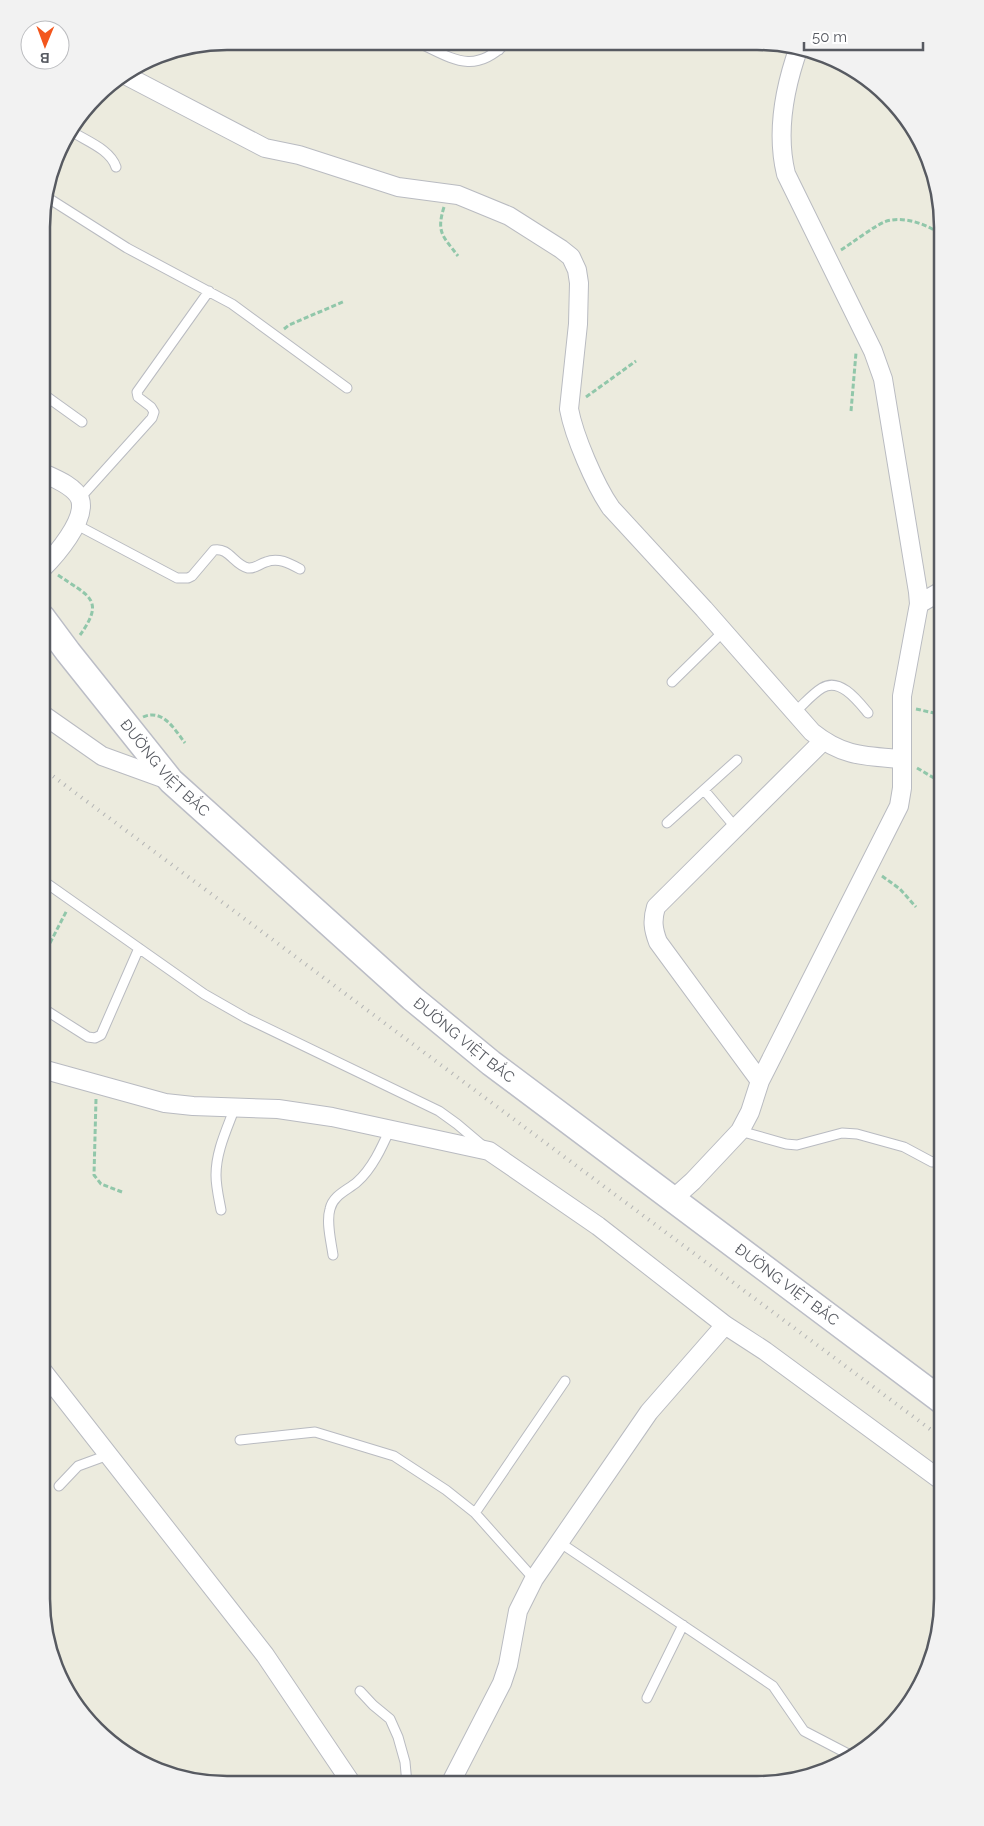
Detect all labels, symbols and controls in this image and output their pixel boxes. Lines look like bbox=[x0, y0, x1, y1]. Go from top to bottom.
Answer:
north arrow bbox=[20, 20, 70, 70]
scale bar bbox=[804, 20, 923, 52]
text: 50 m bbox=[812, 28, 847, 46]
text: B bbox=[39, 50, 50, 66]
street label: ĐƯỜNG VIỆT BẮC bbox=[116, 716, 213, 820]
street label: ĐƯỜNG VIỆT BẮC bbox=[410, 994, 518, 1087]
street label: ĐƯỜNG VIỆT BẮC bbox=[731, 1240, 842, 1329]

